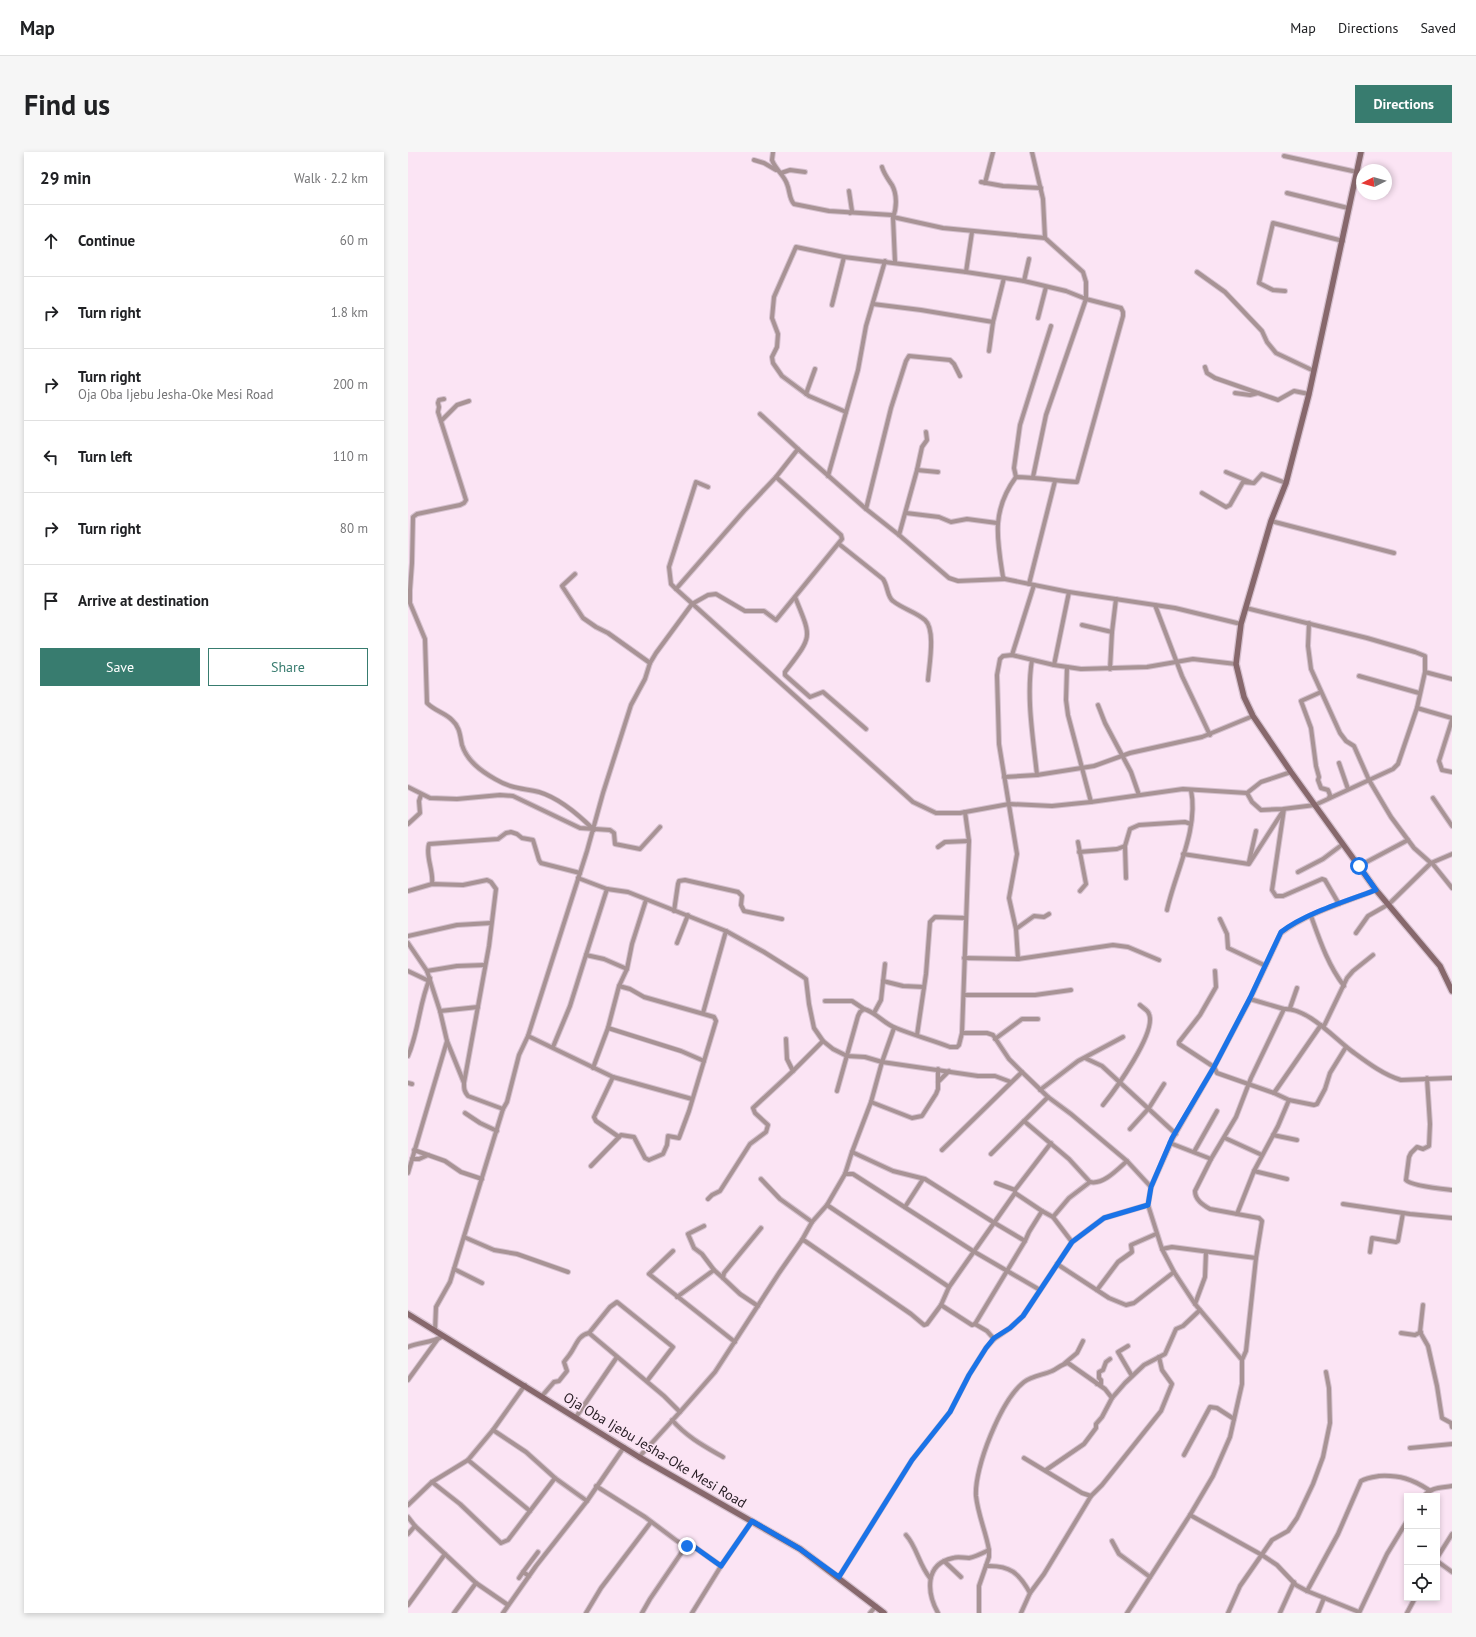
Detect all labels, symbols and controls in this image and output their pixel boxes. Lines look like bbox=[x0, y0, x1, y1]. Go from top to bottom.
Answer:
text: Map bbox=[20, 16, 55, 40]
text: Map bbox=[1290, 19, 1316, 37]
text: Directions bbox=[1338, 19, 1398, 37]
text: Saved bbox=[1420, 19, 1456, 37]
button: Directions bbox=[1355, 85, 1452, 123]
text: Find us bbox=[24, 86, 110, 123]
north arrow bbox=[1356, 164, 1392, 200]
text: 29 min bbox=[40, 167, 91, 189]
text: Walk · 2.2 km bbox=[294, 170, 368, 187]
icon: ahead bbox=[40, 230, 62, 252]
text: Continue bbox=[78, 231, 135, 250]
text: 60 m bbox=[340, 232, 368, 249]
icon: right bbox=[40, 302, 62, 324]
text: Turn right bbox=[78, 303, 141, 322]
text: 1.8 km bbox=[331, 304, 368, 321]
text: Turn right bbox=[78, 367, 141, 386]
icon: right bbox=[40, 374, 62, 396]
text: 200 m bbox=[333, 376, 368, 393]
text: Oja Oba Ijebu Jesha-Oke Mesi Road bbox=[78, 386, 273, 403]
icon: left bbox=[40, 446, 62, 468]
text: Turn left bbox=[78, 447, 132, 466]
text: 110 m bbox=[333, 448, 368, 465]
icon: right bbox=[40, 518, 62, 540]
text: Turn right bbox=[78, 519, 141, 538]
text: 80 m bbox=[340, 520, 368, 537]
icon: arrive bbox=[40, 590, 62, 612]
text: Arrive at destination bbox=[78, 591, 209, 610]
button: Save bbox=[40, 648, 200, 686]
button: Share bbox=[208, 648, 368, 686]
route start bbox=[1350, 857, 1368, 875]
street label: Oja Oba Ijebu Jesha-Oke Mesi Road bbox=[560, 1388, 750, 1512]
map controls bbox=[1404, 1493, 1440, 1601]
button: + bbox=[1404, 1493, 1440, 1529]
button: − bbox=[1404, 1529, 1440, 1565]
route end bbox=[678, 1537, 696, 1555]
button: locate bbox=[1404, 1565, 1440, 1601]

